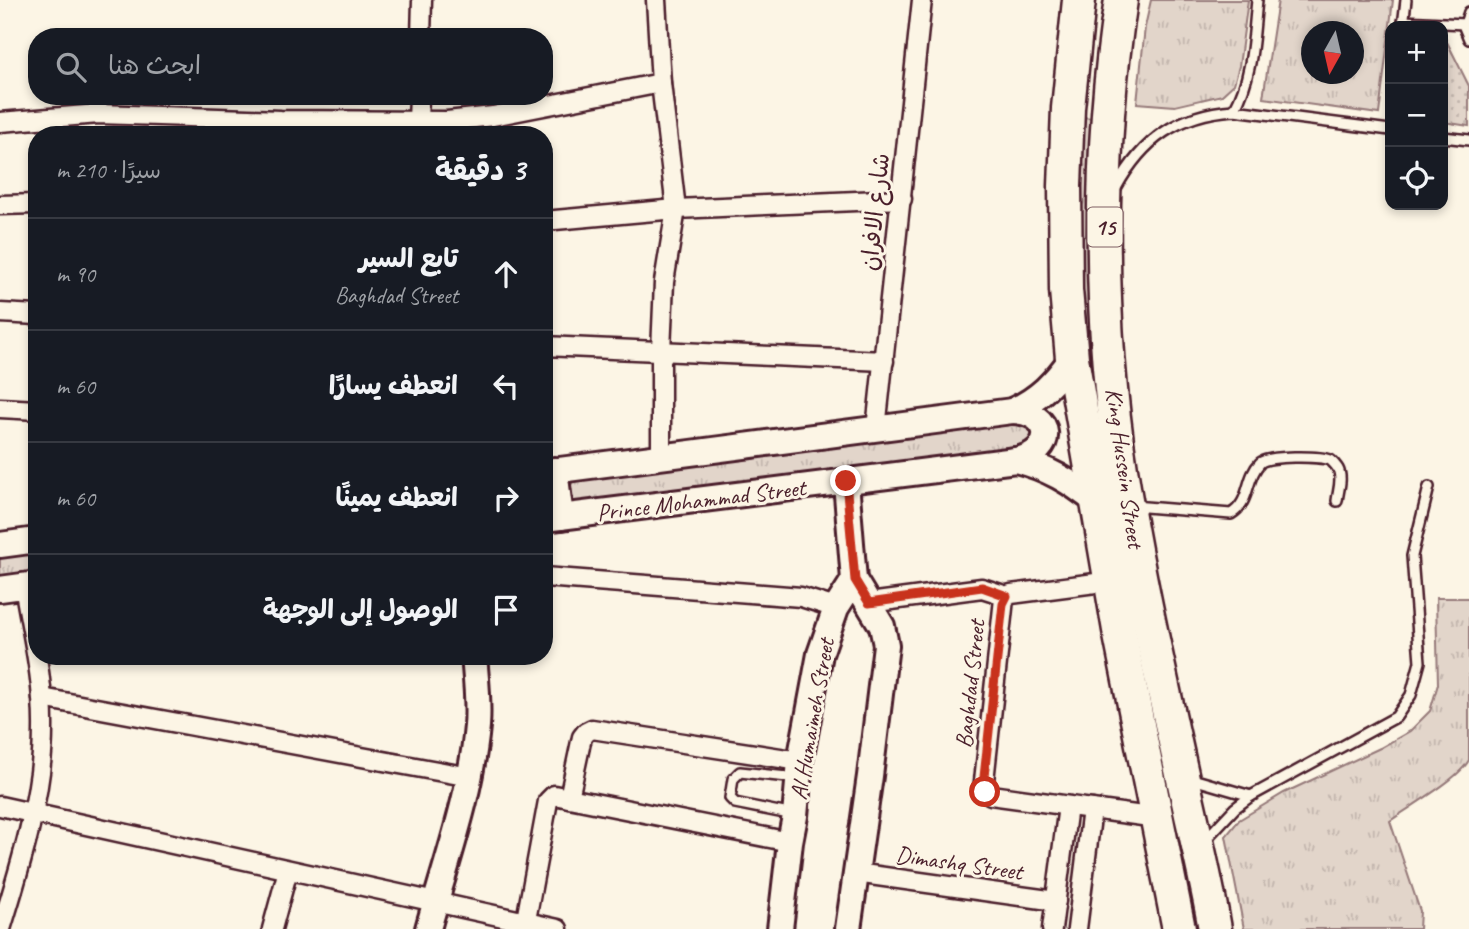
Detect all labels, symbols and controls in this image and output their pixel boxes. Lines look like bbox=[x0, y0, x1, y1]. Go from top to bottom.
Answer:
north arrow bbox=[1301, 21, 1364, 84]
map controls bbox=[1385, 21, 1448, 210]
button: + bbox=[1385, 21, 1448, 84]
search box bbox=[28, 28, 553, 105]
icon: search bbox=[52, 48, 90, 86]
text: ابحث هنا bbox=[108, 49, 201, 82]
button: − bbox=[1385, 84, 1448, 147]
button: locate bbox=[1385, 147, 1448, 210]
text: 3 دقيقة bbox=[435, 151, 525, 189]
street label: شارع الافران bbox=[854, 152, 898, 273]
text: سيرًا · 210 m bbox=[56, 156, 161, 185]
road number: 15 bbox=[1088, 208, 1122, 246]
text: تابع السير bbox=[359, 242, 458, 275]
icon: ahead bbox=[487, 255, 525, 293]
text: 90 m bbox=[56, 260, 95, 289]
text: Baghdad Street bbox=[335, 281, 458, 310]
icon: left bbox=[487, 367, 525, 405]
text: انعطف يسارًا bbox=[329, 369, 458, 402]
text: 60 m bbox=[56, 372, 95, 401]
street label: King Hussein Street bbox=[1099, 386, 1151, 552]
route end bbox=[830, 465, 861, 496]
street label: Prince Mohammad Street bbox=[595, 472, 809, 528]
icon: right bbox=[487, 479, 525, 517]
text: انعطف يمينًا bbox=[336, 481, 458, 514]
text: 60 m bbox=[56, 484, 95, 513]
icon: arrive bbox=[487, 591, 525, 629]
text: الوصول إلى الوجهة bbox=[263, 593, 458, 626]
street label: Baghdad Street bbox=[948, 617, 992, 749]
street label: Al Humaimeh Street bbox=[783, 634, 841, 802]
route start bbox=[969, 776, 1000, 807]
street label: Dimashq Street bbox=[894, 839, 1026, 887]

